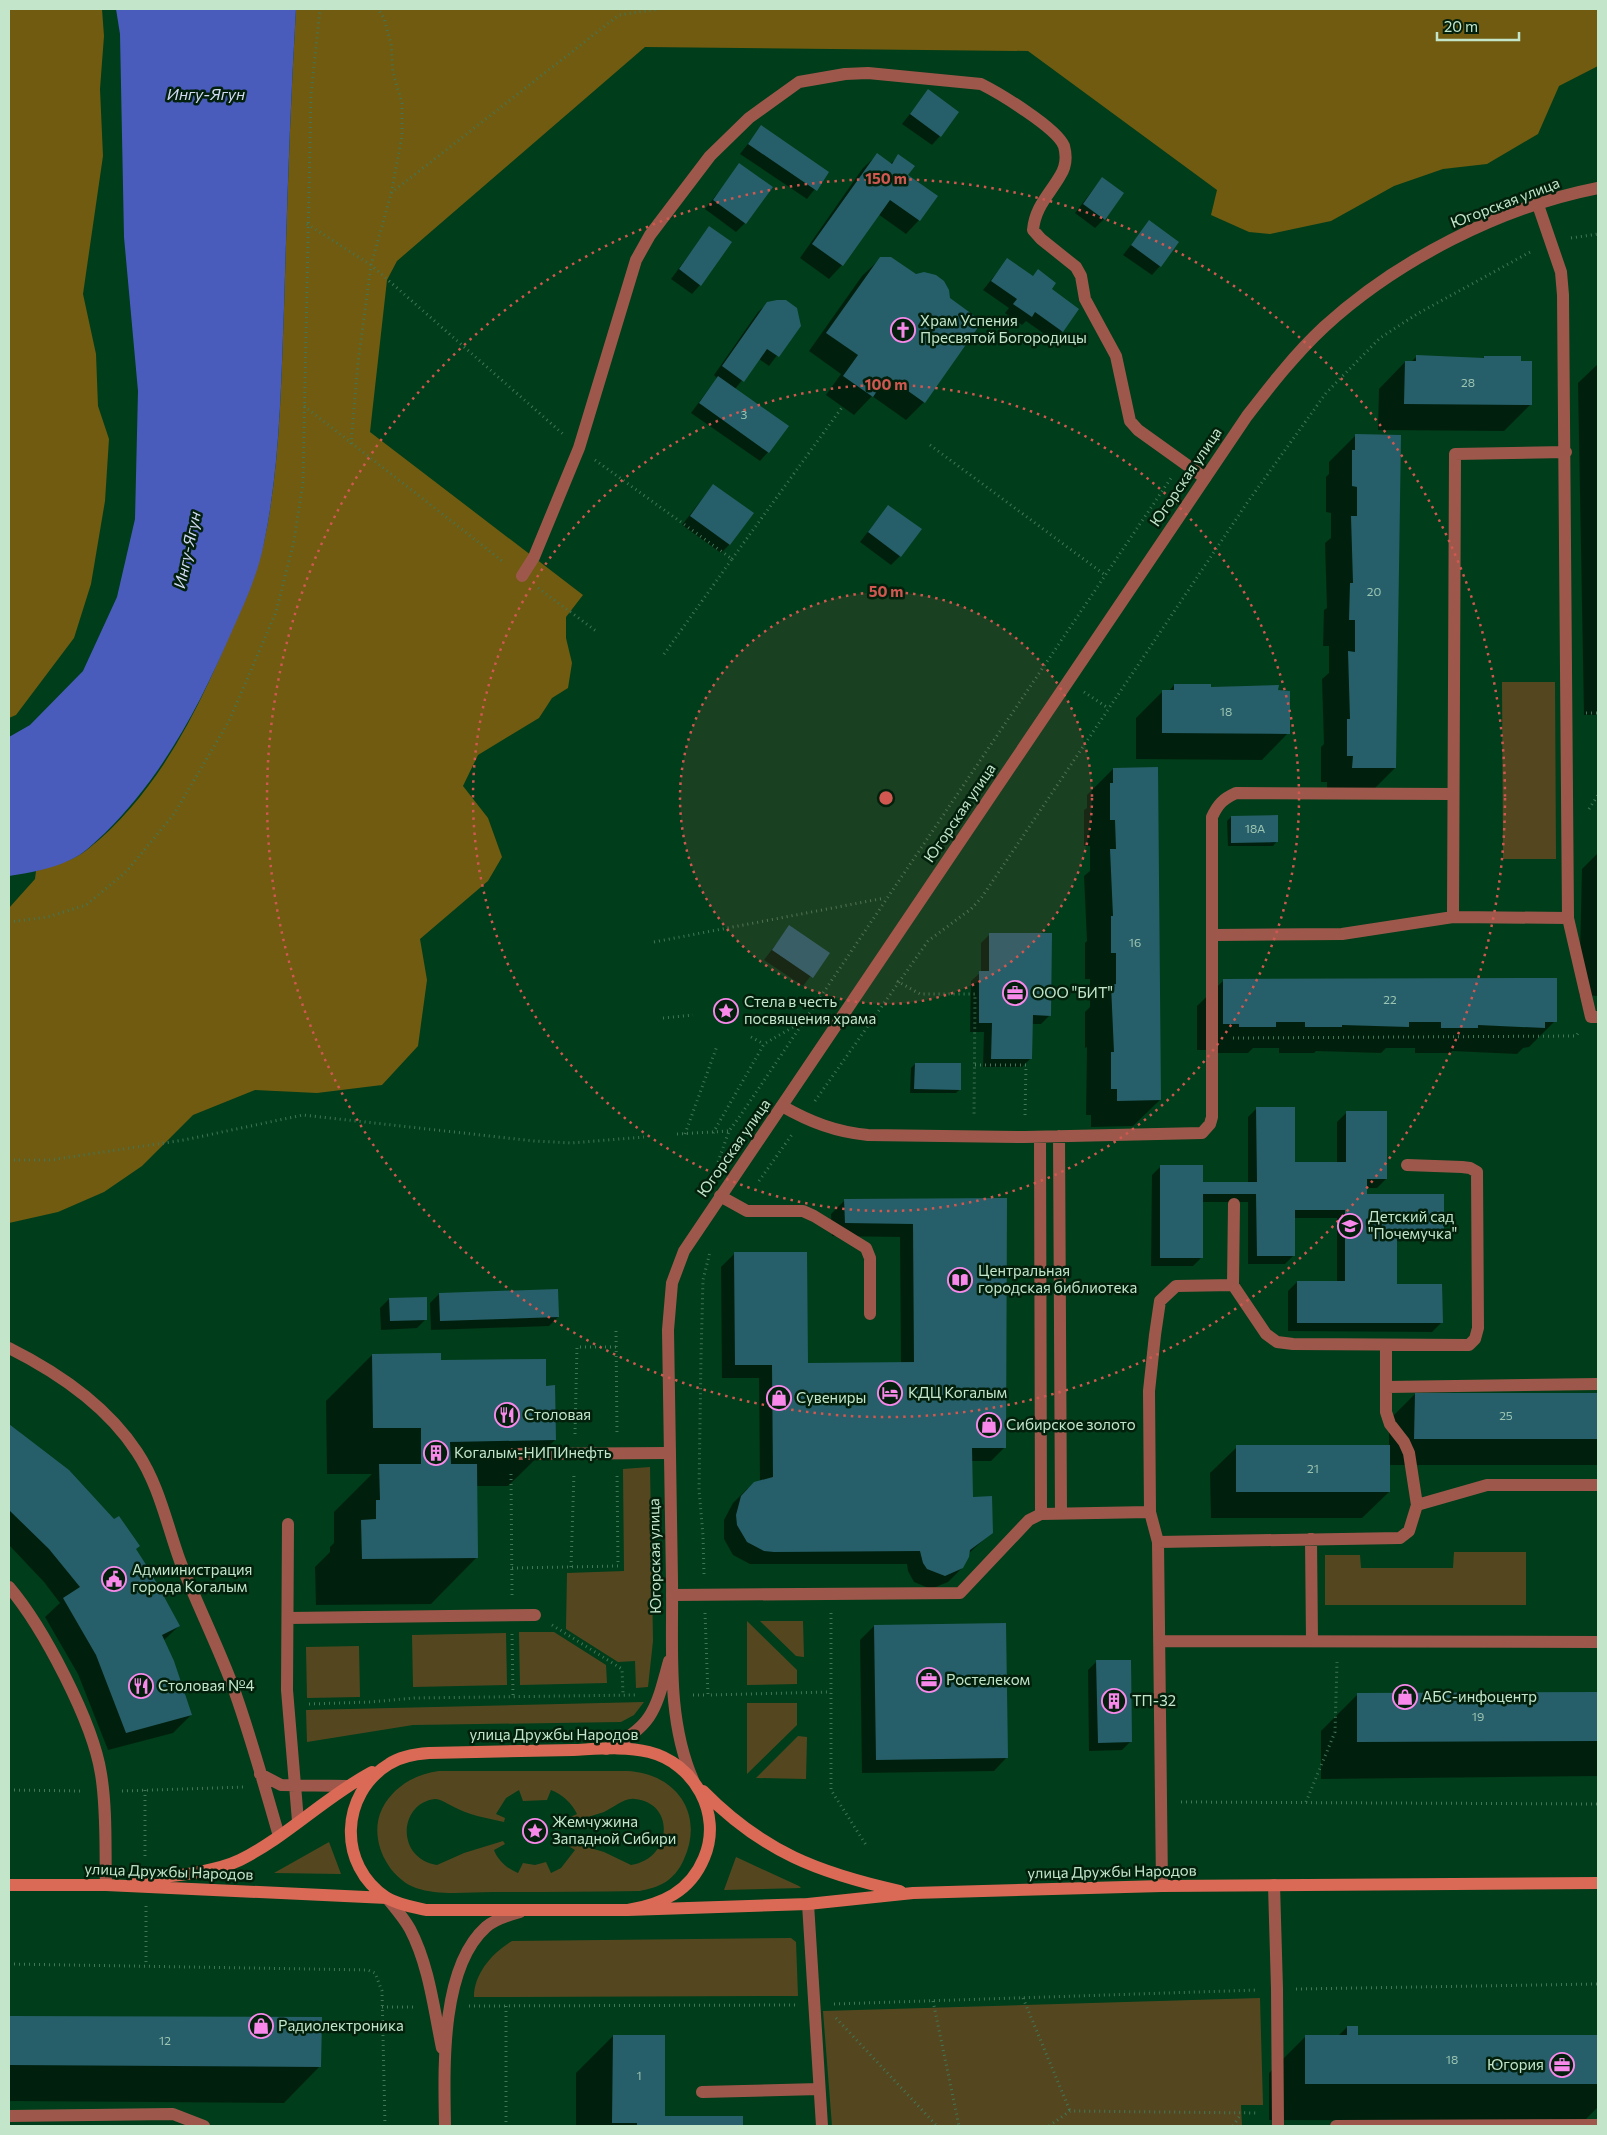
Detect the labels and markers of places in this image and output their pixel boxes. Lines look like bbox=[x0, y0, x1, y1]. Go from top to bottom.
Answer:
place label: Храм Успения Пресвятой Богородицы bbox=[920, 311, 1087, 346]
church icon: Храм Успения Пресвятой Богородицы bbox=[890, 317, 916, 343]
centre of rings bbox=[877, 789, 895, 807]
office icon: ООО "БИТ" bbox=[1002, 980, 1028, 1006]
place label: ООО "БИТ" bbox=[1032, 983, 1113, 1001]
place label: Стела в честь посвящения храма bbox=[744, 992, 876, 1027]
place icon: Стела в честь посвящения храма bbox=[713, 998, 739, 1024]
place label: Детский сад "Почемучка" bbox=[1368, 1207, 1457, 1242]
school or university icon: Детский сад "Почемучка" bbox=[1337, 1213, 1363, 1239]
place label: Центральная городская библиотека bbox=[978, 1261, 1137, 1296]
library icon: Центральная городская библиотека bbox=[947, 1267, 973, 1293]
hotel icon: КДЦ Когалым bbox=[877, 1380, 903, 1406]
place label: КДЦ Когалым bbox=[908, 1383, 1007, 1401]
shop icon: Сувениры bbox=[766, 1385, 792, 1411]
place label: Сувениры bbox=[796, 1388, 866, 1406]
restaurant icon: Столовая bbox=[494, 1402, 520, 1428]
place label: Столовая bbox=[524, 1405, 591, 1423]
shop icon: Сибирское золото bbox=[976, 1412, 1002, 1438]
place label: Сибирское золото bbox=[1006, 1415, 1136, 1433]
building icon: Когалым-НИПИнефть bbox=[423, 1440, 449, 1466]
place label: Когалым-НИПИнефть bbox=[454, 1443, 612, 1461]
place label: Адмиинистрация города Когалым bbox=[132, 1560, 252, 1595]
public building icon: Адмиинистрация города Когалым bbox=[101, 1566, 127, 1592]
office icon: Ростелеком bbox=[916, 1667, 942, 1693]
place label: Ростелеком bbox=[946, 1670, 1030, 1688]
restaurant icon: Столовая №4 bbox=[128, 1673, 154, 1699]
place label: Столовая №4 bbox=[158, 1676, 255, 1694]
shop icon: АБС-инфоцентр bbox=[1392, 1684, 1418, 1710]
place label: АБС-инфоцентр bbox=[1422, 1687, 1537, 1705]
building icon: ТП-32 bbox=[1101, 1688, 1127, 1714]
place label: ТП-32 bbox=[1132, 1691, 1176, 1709]
place label: Жемчужина Западной Сибири bbox=[552, 1812, 676, 1847]
place icon: Жемчужина Западной Сибири bbox=[522, 1818, 548, 1844]
shop icon: Радиолектроника bbox=[248, 2013, 274, 2039]
place label: Радиолектроника bbox=[278, 2016, 404, 2034]
office icon: Югория bbox=[1549, 2052, 1575, 2078]
place label: Югория bbox=[1487, 2055, 1544, 2073]

